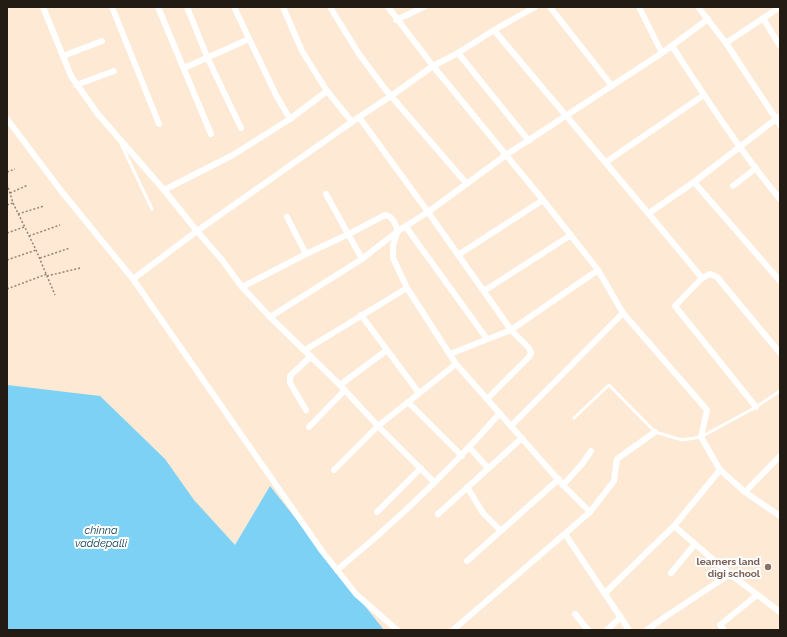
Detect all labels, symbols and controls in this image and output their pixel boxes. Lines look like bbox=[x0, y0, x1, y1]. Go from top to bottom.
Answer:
water label: chinna vaddepalli bbox=[75, 524, 128, 550]
place label: learners land digi school bbox=[697, 556, 761, 579]
marker: learners land digi school bbox=[763, 562, 773, 572]

